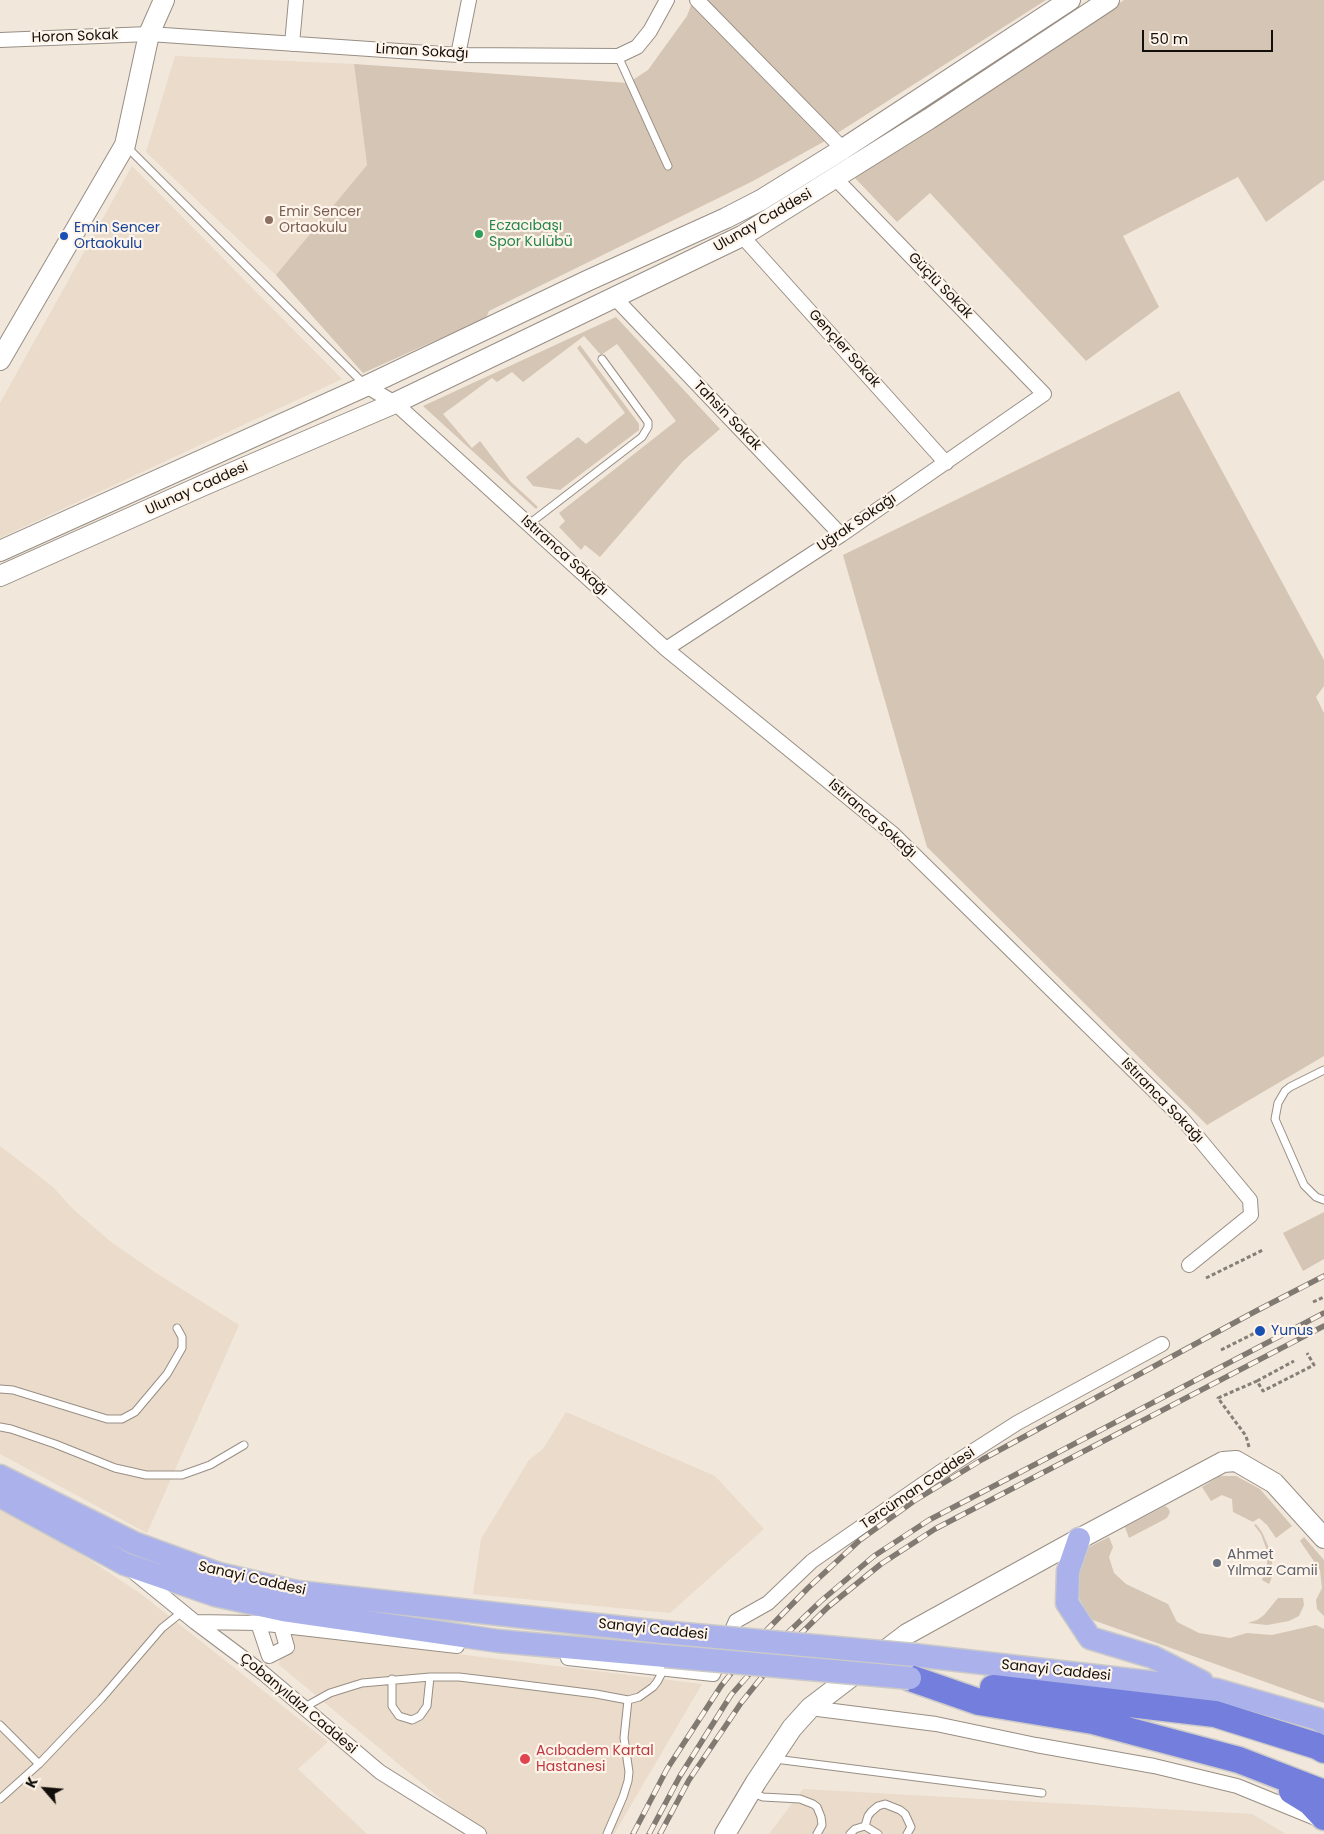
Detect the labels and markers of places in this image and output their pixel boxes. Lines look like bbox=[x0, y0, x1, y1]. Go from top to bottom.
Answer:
place label: Emir Sencer Ortaokulu bbox=[279, 204, 361, 236]
marker: Emir Sencer Ortaokulu bbox=[263, 214, 275, 226]
place label: Eczacıbaşı Spor Kulübü bbox=[489, 218, 573, 250]
place label: Emin Sencer Ortaokulu bbox=[74, 220, 160, 252]
marker: Eczacıbaşı Spor Kulübü bbox=[473, 228, 485, 240]
marker: Emin Sencer Ortaokulu bbox=[58, 230, 70, 242]
place label: Yunus bbox=[1271, 1323, 1313, 1339]
marker: Yunus bbox=[1253, 1324, 1267, 1338]
place label: Ahmet Yılmaz Camii bbox=[1227, 1547, 1318, 1580]
marker: Ahmet Yılmaz Camii bbox=[1211, 1557, 1223, 1569]
place label: Acıbadem Kartal Hastanesi bbox=[536, 1743, 654, 1775]
marker: Acıbadem Kartal Hastanesi bbox=[518, 1752, 532, 1766]

